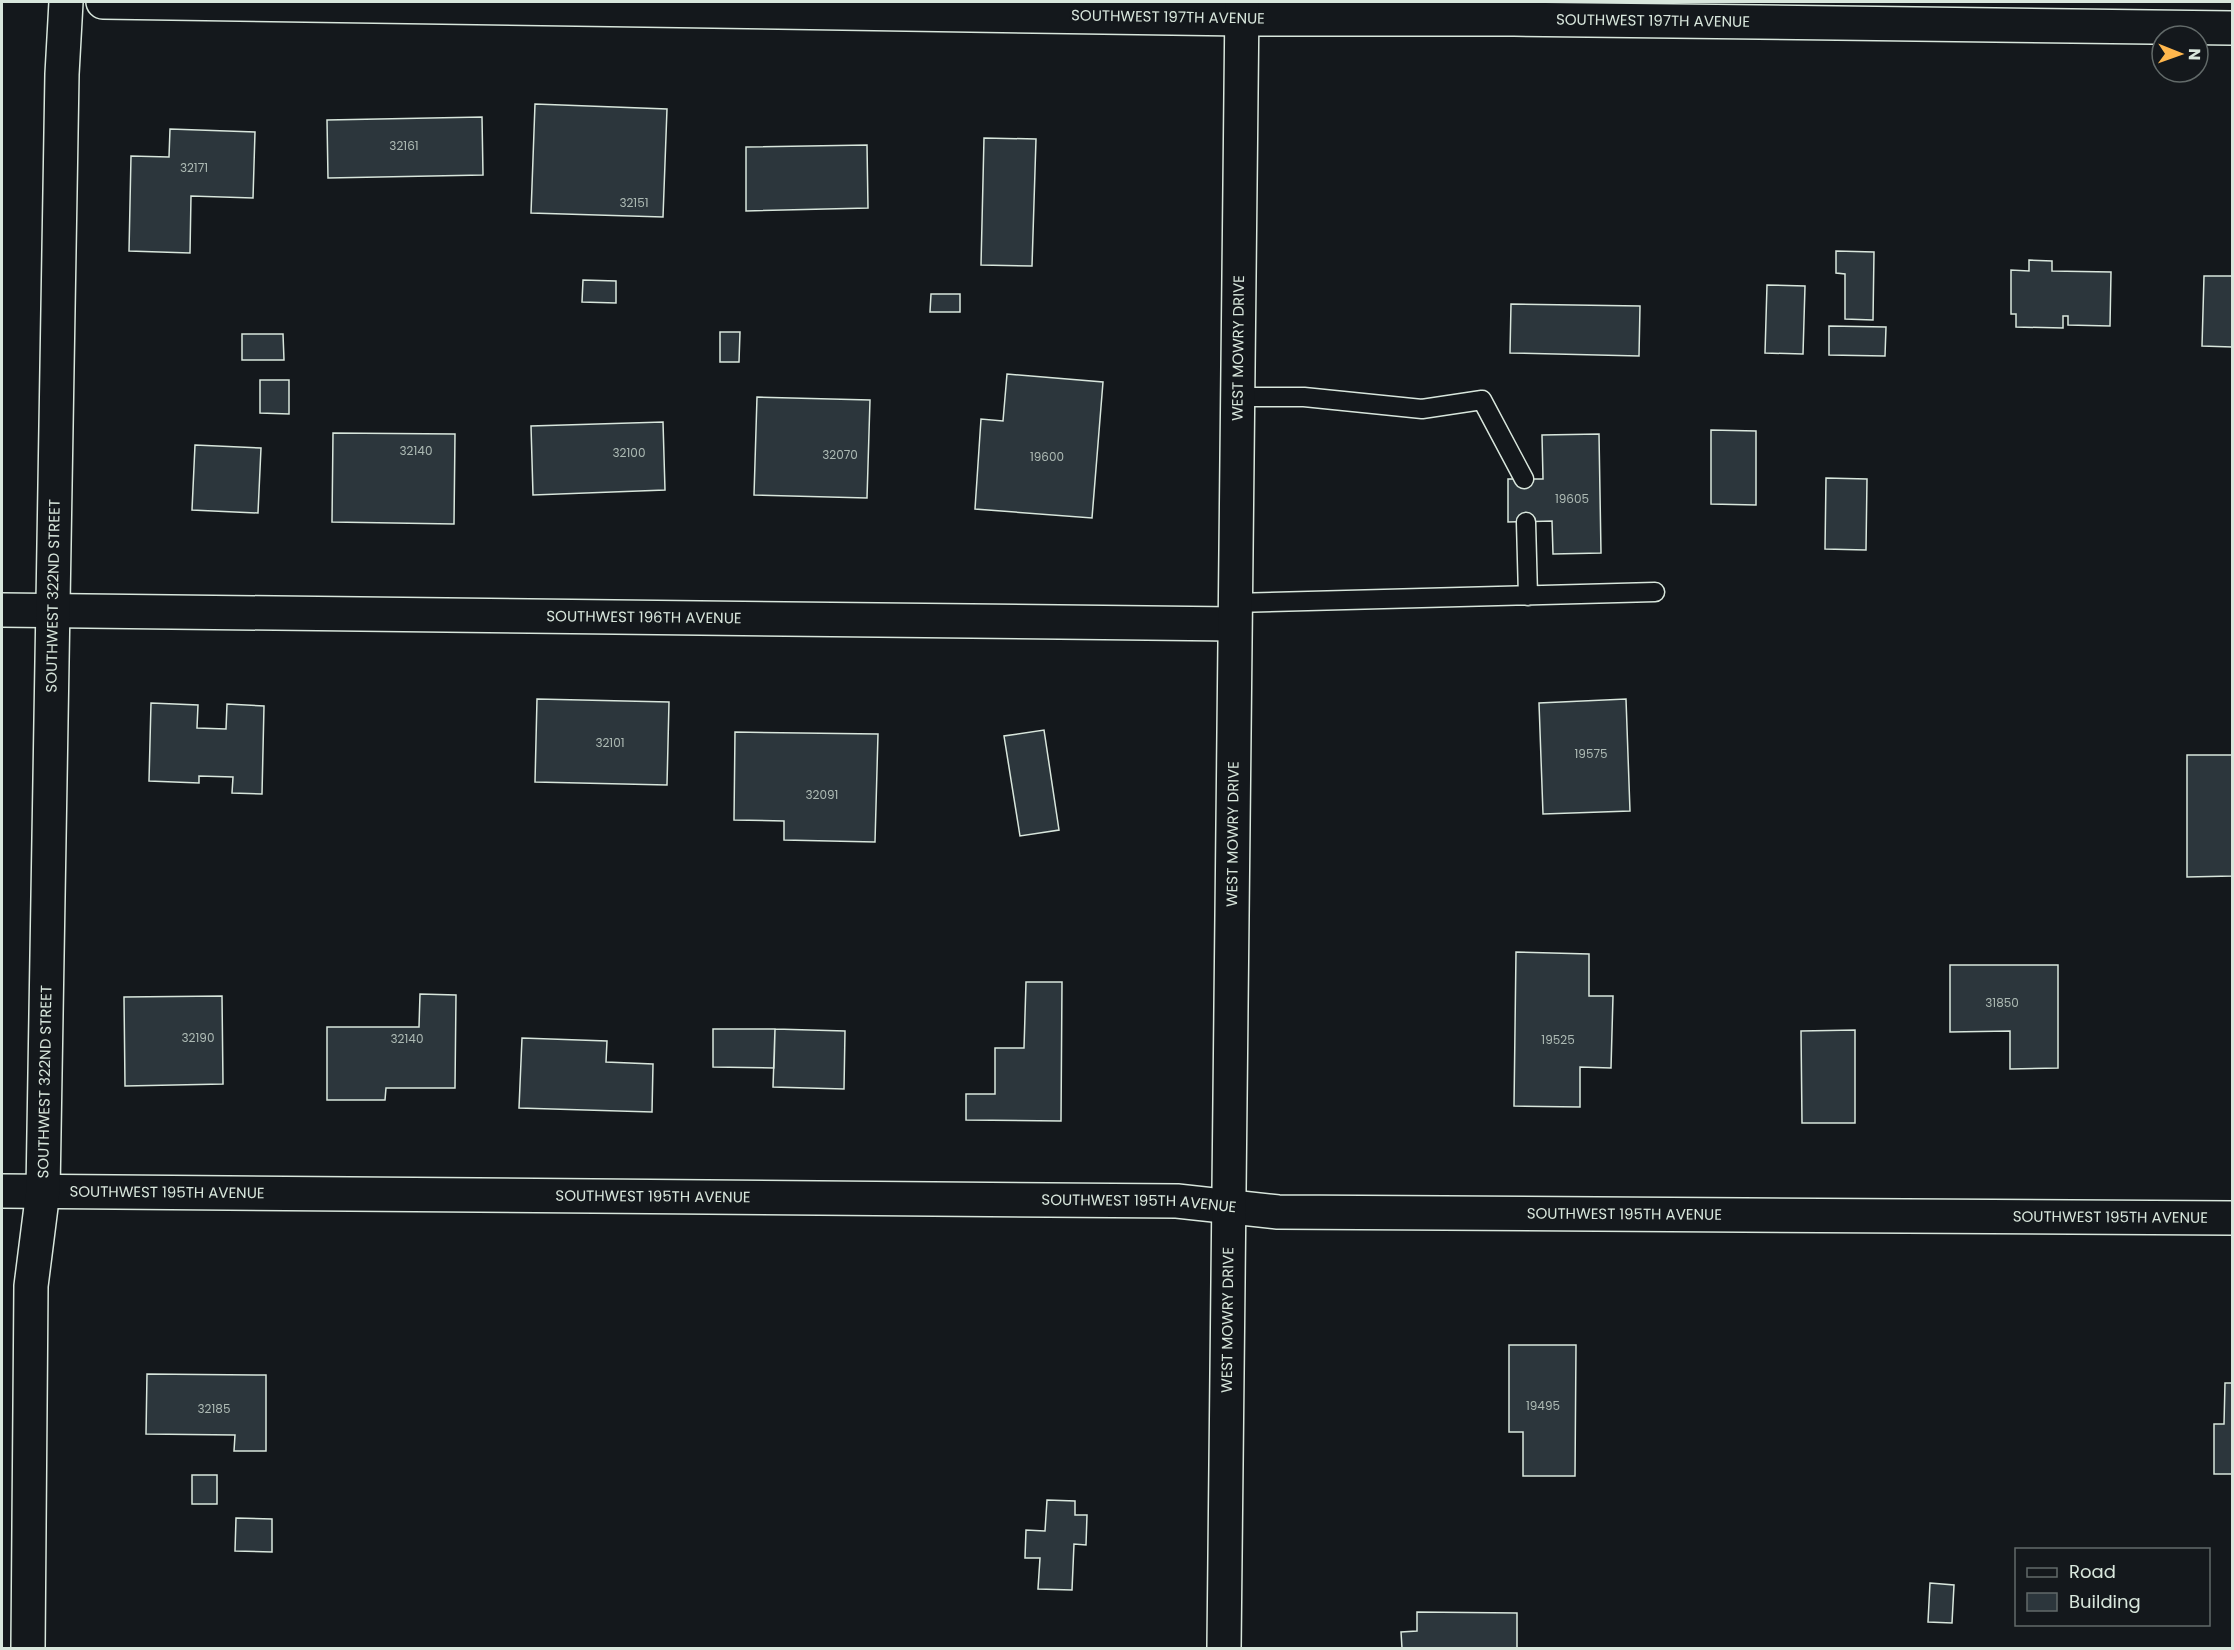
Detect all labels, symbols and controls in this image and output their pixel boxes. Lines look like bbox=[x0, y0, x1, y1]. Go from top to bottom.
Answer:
street label: SOUTHWEST 197TH AVENUE bbox=[1071, 4, 1265, 29]
street label: SOUTHWEST 197TH AVENUE bbox=[1556, 9, 1750, 32]
north arrow bbox=[2150, 24, 2210, 84]
text: N bbox=[2183, 48, 2206, 60]
house number: 32161 bbox=[389, 137, 419, 154]
house number: 32171 bbox=[180, 159, 208, 176]
house number: 32151 bbox=[619, 194, 649, 211]
street label: WEST MOWRY DRIVE bbox=[1226, 275, 1249, 421]
house number: 32140 bbox=[400, 442, 432, 459]
house number: 32100 bbox=[613, 444, 645, 461]
house number: 32070 bbox=[822, 446, 858, 463]
house number: 19600 bbox=[1030, 448, 1064, 465]
house number: 19605 bbox=[1555, 490, 1589, 507]
street label: SOUTHWEST 322ND STREET bbox=[40, 499, 65, 693]
street label: SOUTHWEST 196TH AVENUE bbox=[546, 605, 742, 628]
house number: 32101 bbox=[595, 734, 625, 751]
house number: 19575 bbox=[1574, 745, 1608, 762]
street label: WEST MOWRY DRIVE bbox=[1221, 761, 1244, 907]
house number: 32091 bbox=[806, 786, 838, 803]
street label: SOUTHWEST 322ND STREET bbox=[32, 985, 57, 1179]
house number: 31850 bbox=[1985, 994, 2019, 1011]
house number: 32190 bbox=[182, 1029, 214, 1046]
house number: 32140 bbox=[391, 1030, 423, 1047]
house number: 19525 bbox=[1541, 1031, 1575, 1048]
street label: SOUTHWEST 195TH AVENUE bbox=[69, 1181, 265, 1203]
street label: SOUTHWEST 195TH AVENUE bbox=[555, 1185, 751, 1207]
street label: SOUTHWEST 195TH AVENUE bbox=[1041, 1189, 1237, 1217]
street label: SOUTHWEST 195TH AVENUE bbox=[1527, 1203, 1722, 1225]
street label: SOUTHWEST 195TH AVENUE bbox=[2013, 1206, 2208, 1228]
street label: WEST MOWRY DRIVE bbox=[1216, 1247, 1238, 1393]
house number: 19495 bbox=[1526, 1397, 1560, 1414]
house number: 32185 bbox=[198, 1400, 230, 1417]
legend bbox=[2015, 1548, 2210, 1626]
text: Road bbox=[2069, 1559, 2116, 1584]
text: Building bbox=[2069, 1589, 2141, 1614]

